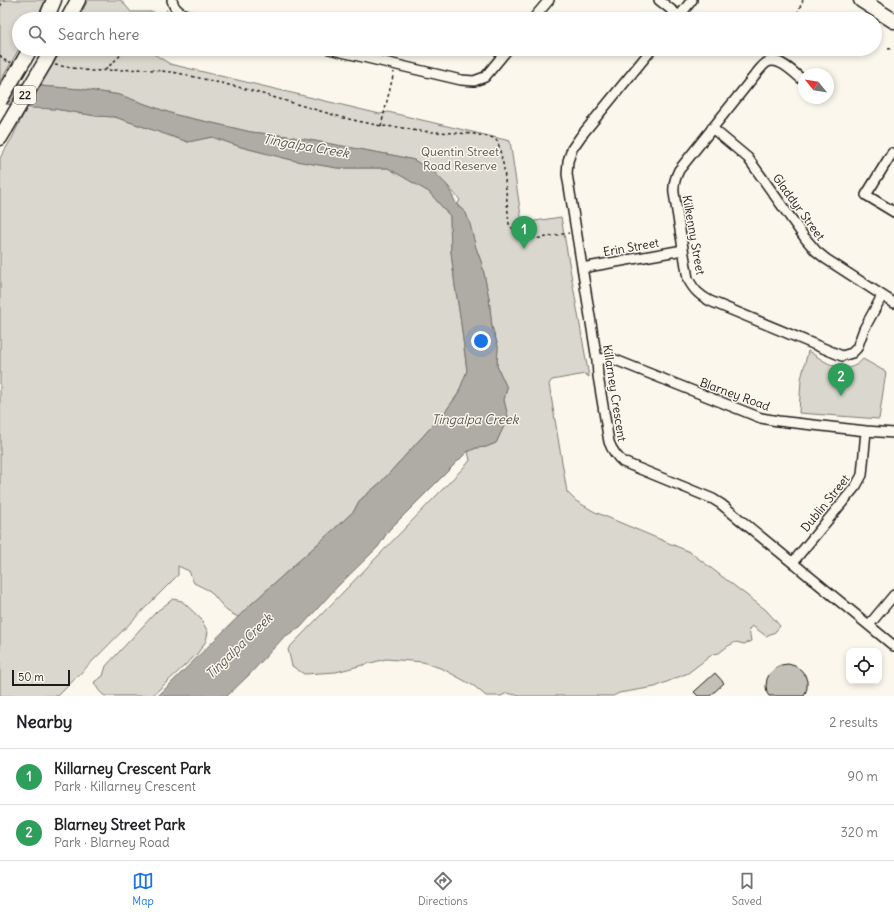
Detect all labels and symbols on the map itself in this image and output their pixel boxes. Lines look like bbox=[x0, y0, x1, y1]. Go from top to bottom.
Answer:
north arrow bbox=[798, 68, 834, 104]
road number: 22 bbox=[14, 86, 36, 104]
water label: Tingalpa Creek bbox=[262, 130, 352, 162]
park label: Quentin Street Road Reserve bbox=[421, 144, 499, 173]
street label: Gladdyr Street bbox=[770, 171, 828, 243]
street label: Kilkenny Street bbox=[680, 194, 708, 276]
pin: 1 bbox=[511, 216, 537, 249]
street label: Erin Street bbox=[602, 235, 660, 259]
your location bbox=[471, 331, 491, 351]
street label: Killarney Crescent bbox=[600, 343, 630, 443]
pin: 2 bbox=[828, 363, 854, 396]
street label: Blarney Road bbox=[698, 374, 772, 414]
water label: Tingalpa Creek bbox=[432, 411, 520, 428]
street label: Dublin Street bbox=[797, 471, 853, 535]
water label: Tingalpa Creek bbox=[202, 609, 277, 682]
scale bar bbox=[12, 668, 70, 687]

